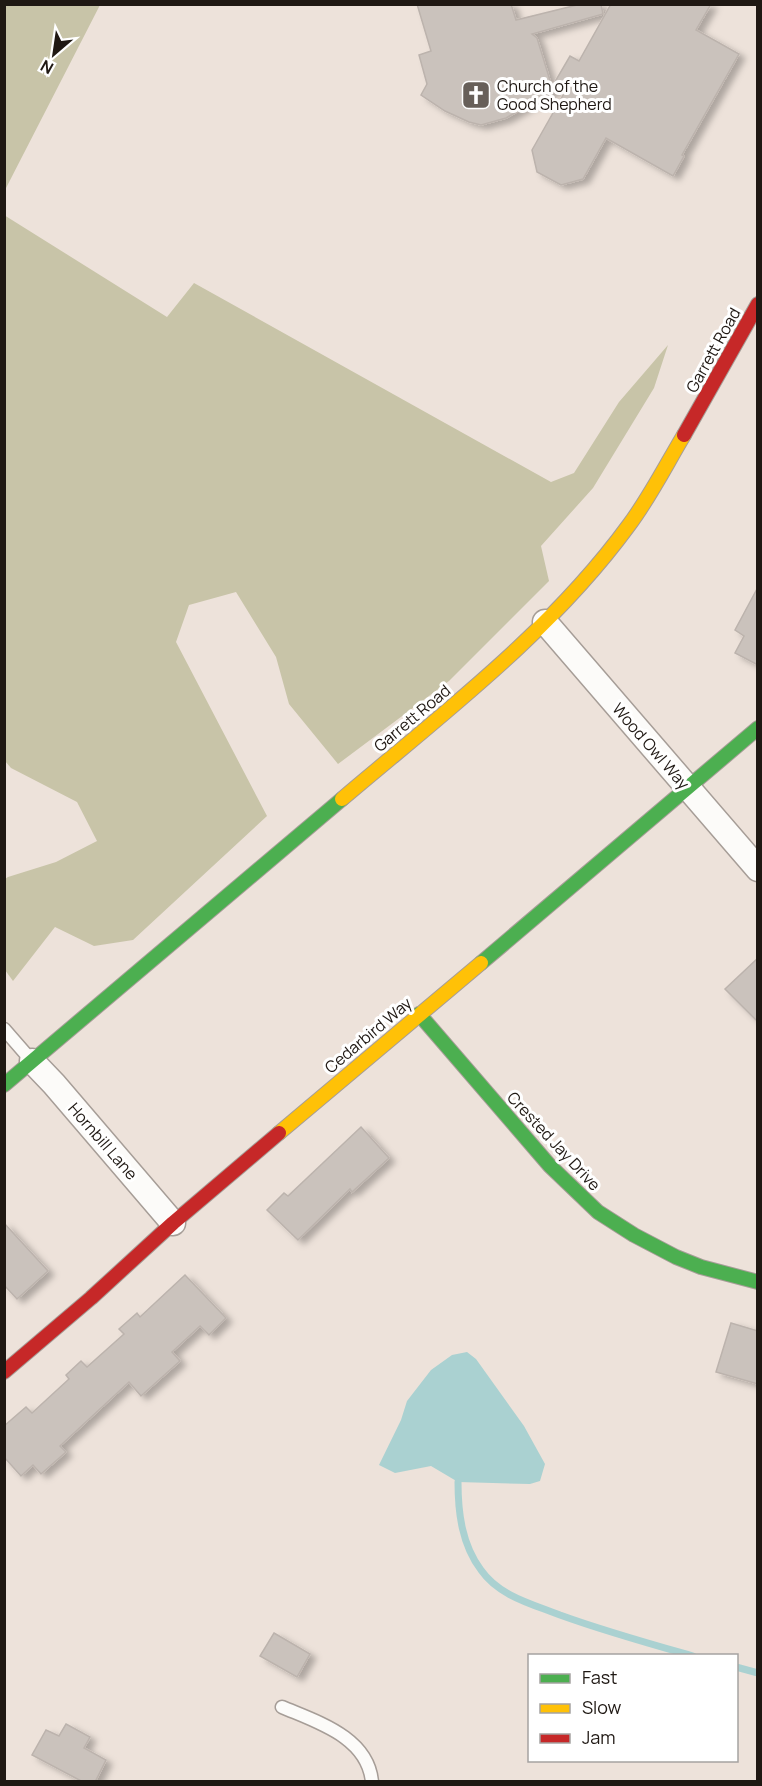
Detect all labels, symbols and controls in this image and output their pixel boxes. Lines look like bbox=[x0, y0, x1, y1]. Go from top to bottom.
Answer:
north arrow bbox=[24, 24, 84, 84]
text: N bbox=[36, 55, 57, 80]
place label: Church of the Good Shepherd bbox=[497, 75, 612, 115]
church icon: Church of the Good Shepherd bbox=[460, 79, 492, 111]
street label: Garrett Road bbox=[681, 304, 745, 396]
street label: Garrett Road bbox=[369, 679, 455, 757]
street label: Wood Owl Way bbox=[607, 698, 695, 794]
street label: Cedarbird Way bbox=[320, 992, 417, 1078]
street label: Crested Jay Drive bbox=[502, 1087, 606, 1195]
street label: Hornbill Lane bbox=[63, 1098, 143, 1184]
legend bbox=[528, 1654, 738, 1762]
text: Fast bbox=[582, 1665, 617, 1689]
text: Slow bbox=[582, 1695, 622, 1719]
text: Jam bbox=[582, 1725, 616, 1749]

